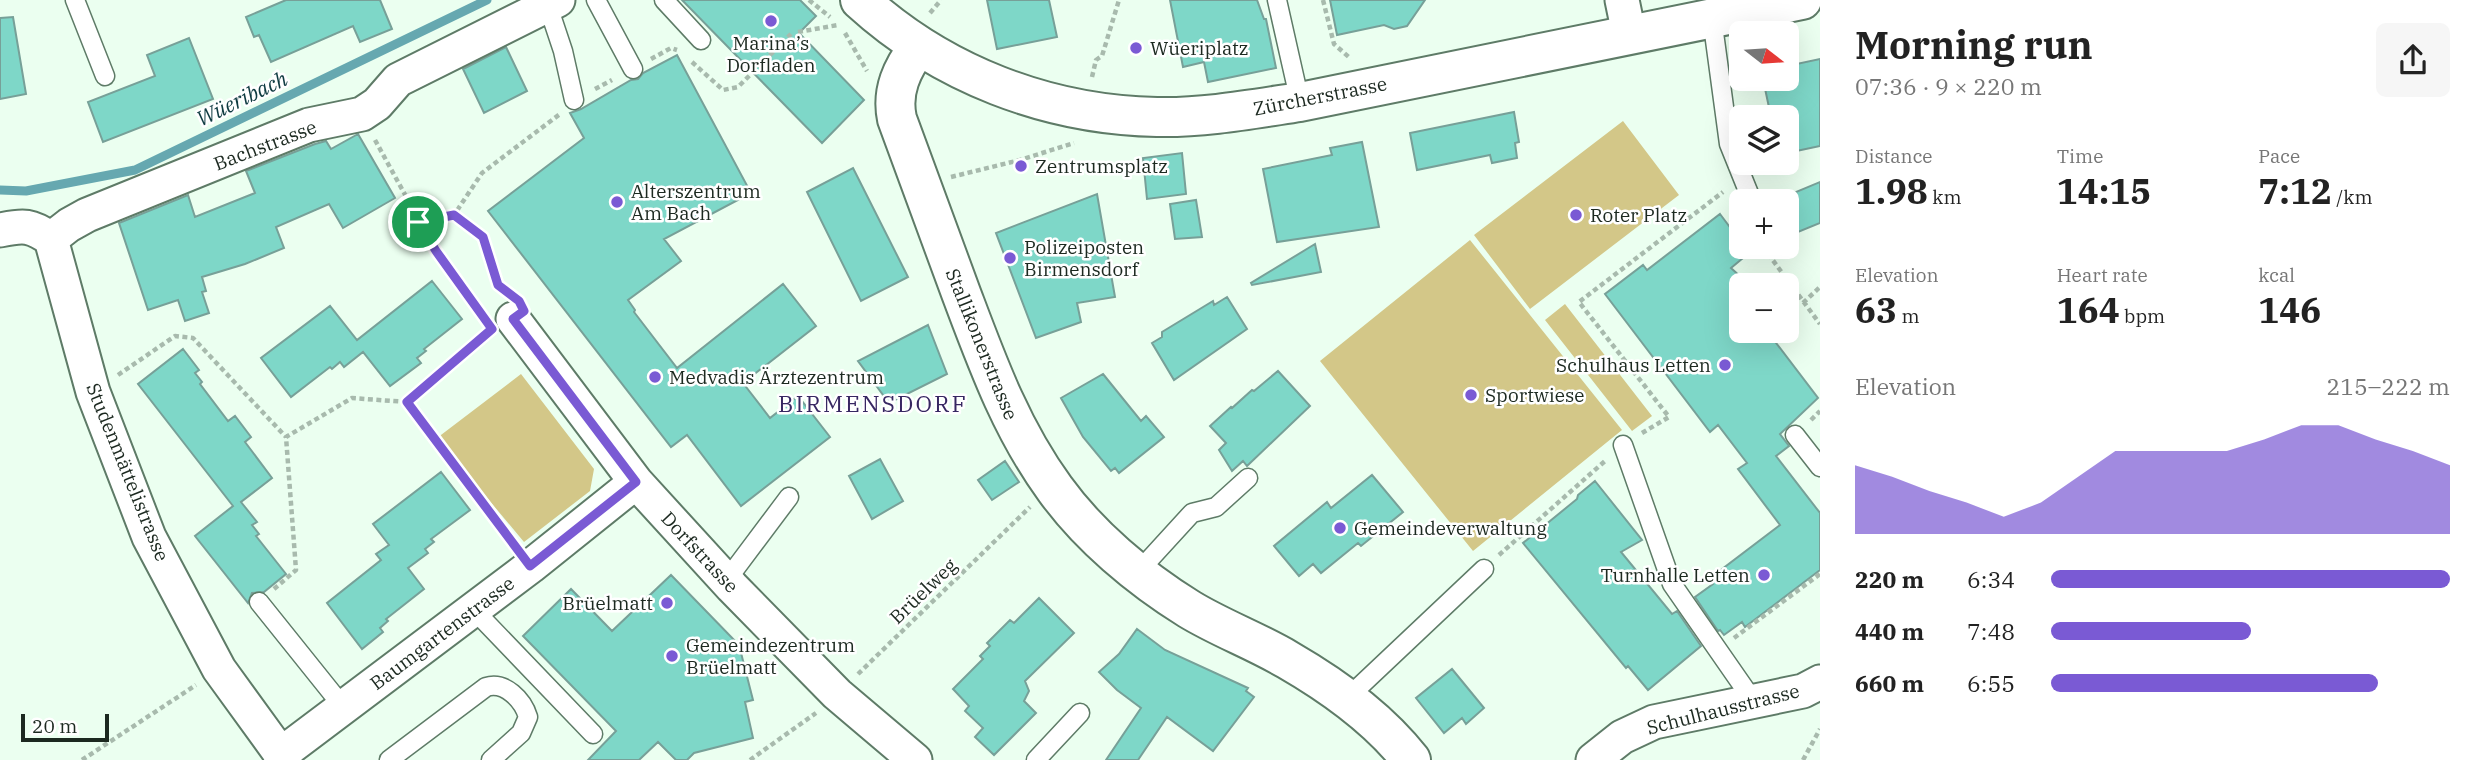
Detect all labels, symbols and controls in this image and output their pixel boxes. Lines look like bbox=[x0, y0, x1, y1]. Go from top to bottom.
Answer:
marker: Marina’s Dorfladen bbox=[763, 13, 779, 29]
text: Morning run bbox=[1855, 20, 2093, 69]
north arrow bbox=[1729, 21, 1799, 91]
map controls bbox=[1729, 21, 1799, 343]
button: share bbox=[2376, 23, 2450, 97]
place label: Marina’s Dorfladen bbox=[726, 31, 816, 77]
place label: Wüeriplatz bbox=[1150, 36, 1248, 60]
marker: Wüeriplatz bbox=[1128, 40, 1144, 56]
water label: Wüeribach bbox=[191, 64, 292, 132]
street label: Zürcherstrasse bbox=[1251, 71, 1389, 121]
text: 07:36 · 9 × 220 m bbox=[1855, 71, 2042, 101]
button: layers bbox=[1729, 105, 1799, 175]
street label: Bachstrasse bbox=[210, 114, 320, 176]
text: Distance bbox=[1855, 144, 1933, 168]
text: Time bbox=[2057, 144, 2103, 168]
text: Pace bbox=[2258, 144, 2300, 168]
place label: Zentrumsplatz bbox=[1035, 154, 1168, 178]
marker: Zentrumsplatz bbox=[1013, 158, 1029, 174]
text: 1.98 bbox=[1855, 168, 1928, 214]
text: 14:15 bbox=[2057, 168, 2151, 214]
text: 7:12 bbox=[2258, 168, 2332, 214]
place label: Alterszentrum Am Bach bbox=[631, 179, 761, 225]
text: km bbox=[1928, 185, 1962, 209]
text: /km bbox=[2332, 185, 2373, 209]
button: + bbox=[1729, 189, 1799, 259]
pin bbox=[388, 192, 448, 252]
marker: Alterszentrum Am Bach bbox=[609, 194, 625, 210]
icon: arrive bbox=[399, 203, 437, 241]
place label: Roter Platz bbox=[1590, 203, 1687, 227]
marker: Roter Platz bbox=[1568, 207, 1584, 223]
place label: Polizeiposten Birmensdorf bbox=[1024, 235, 1144, 281]
marker: Polizeiposten Birmensdorf bbox=[1002, 250, 1018, 266]
text: Elevation bbox=[1855, 263, 1939, 287]
text: Heart rate bbox=[2057, 263, 2148, 287]
text: kcal bbox=[2258, 263, 2295, 287]
street label: Stallikonerstrasse bbox=[941, 265, 1023, 423]
button: − bbox=[1729, 273, 1799, 343]
text: 63 bbox=[1855, 287, 1897, 333]
text: 164 bbox=[2057, 287, 2120, 333]
text: 146 bbox=[2258, 287, 2321, 333]
text: m bbox=[1897, 304, 1920, 328]
text: bpm bbox=[2120, 304, 2165, 328]
place label: Schulhaus Letten bbox=[1556, 353, 1711, 377]
marker: Schulhaus Letten bbox=[1717, 357, 1733, 373]
place label: Medvadis Ärztezentrum bbox=[669, 365, 884, 389]
marker: Medvadis Ärztezentrum bbox=[647, 369, 663, 385]
text: Elevation bbox=[1855, 371, 1956, 401]
text: 215–222 m bbox=[2326, 371, 2450, 401]
street label: Studenmättelistrasse bbox=[81, 379, 175, 565]
place label: Sportwiese bbox=[1485, 383, 1584, 407]
marker: Sportwiese bbox=[1463, 387, 1479, 403]
district label: BIRMENSDORF bbox=[778, 388, 968, 418]
street label: Dorfstrasse bbox=[656, 506, 744, 598]
place label: Gemeindeverwaltung bbox=[1354, 516, 1547, 540]
marker: Gemeindeverwaltung bbox=[1332, 520, 1348, 536]
street label: Brüelweg bbox=[884, 553, 962, 629]
place label: Turnhalle Letten bbox=[1600, 563, 1750, 587]
text: 220 m bbox=[1855, 564, 1924, 594]
text: 6:34 bbox=[1967, 564, 2015, 594]
marker: Turnhalle Letten bbox=[1756, 567, 1772, 583]
street label: Baumgartenstrasse bbox=[365, 571, 519, 695]
place label: Brüelmatt bbox=[562, 591, 653, 615]
marker: Brüelmatt bbox=[659, 595, 675, 611]
text: 440 m bbox=[1855, 616, 1924, 646]
text: 7:48 bbox=[1967, 616, 2015, 646]
place label: Gemeindezentrum Brüelmatt bbox=[686, 633, 855, 679]
marker: Gemeindezentrum Brüelmatt bbox=[664, 648, 680, 664]
text: 660 m bbox=[1855, 668, 1924, 698]
text: 6:55 bbox=[1967, 668, 2015, 698]
street label: Schulhausstrasse bbox=[1644, 678, 1802, 740]
scale bar bbox=[21, 711, 108, 743]
text: 20 m bbox=[32, 714, 77, 738]

